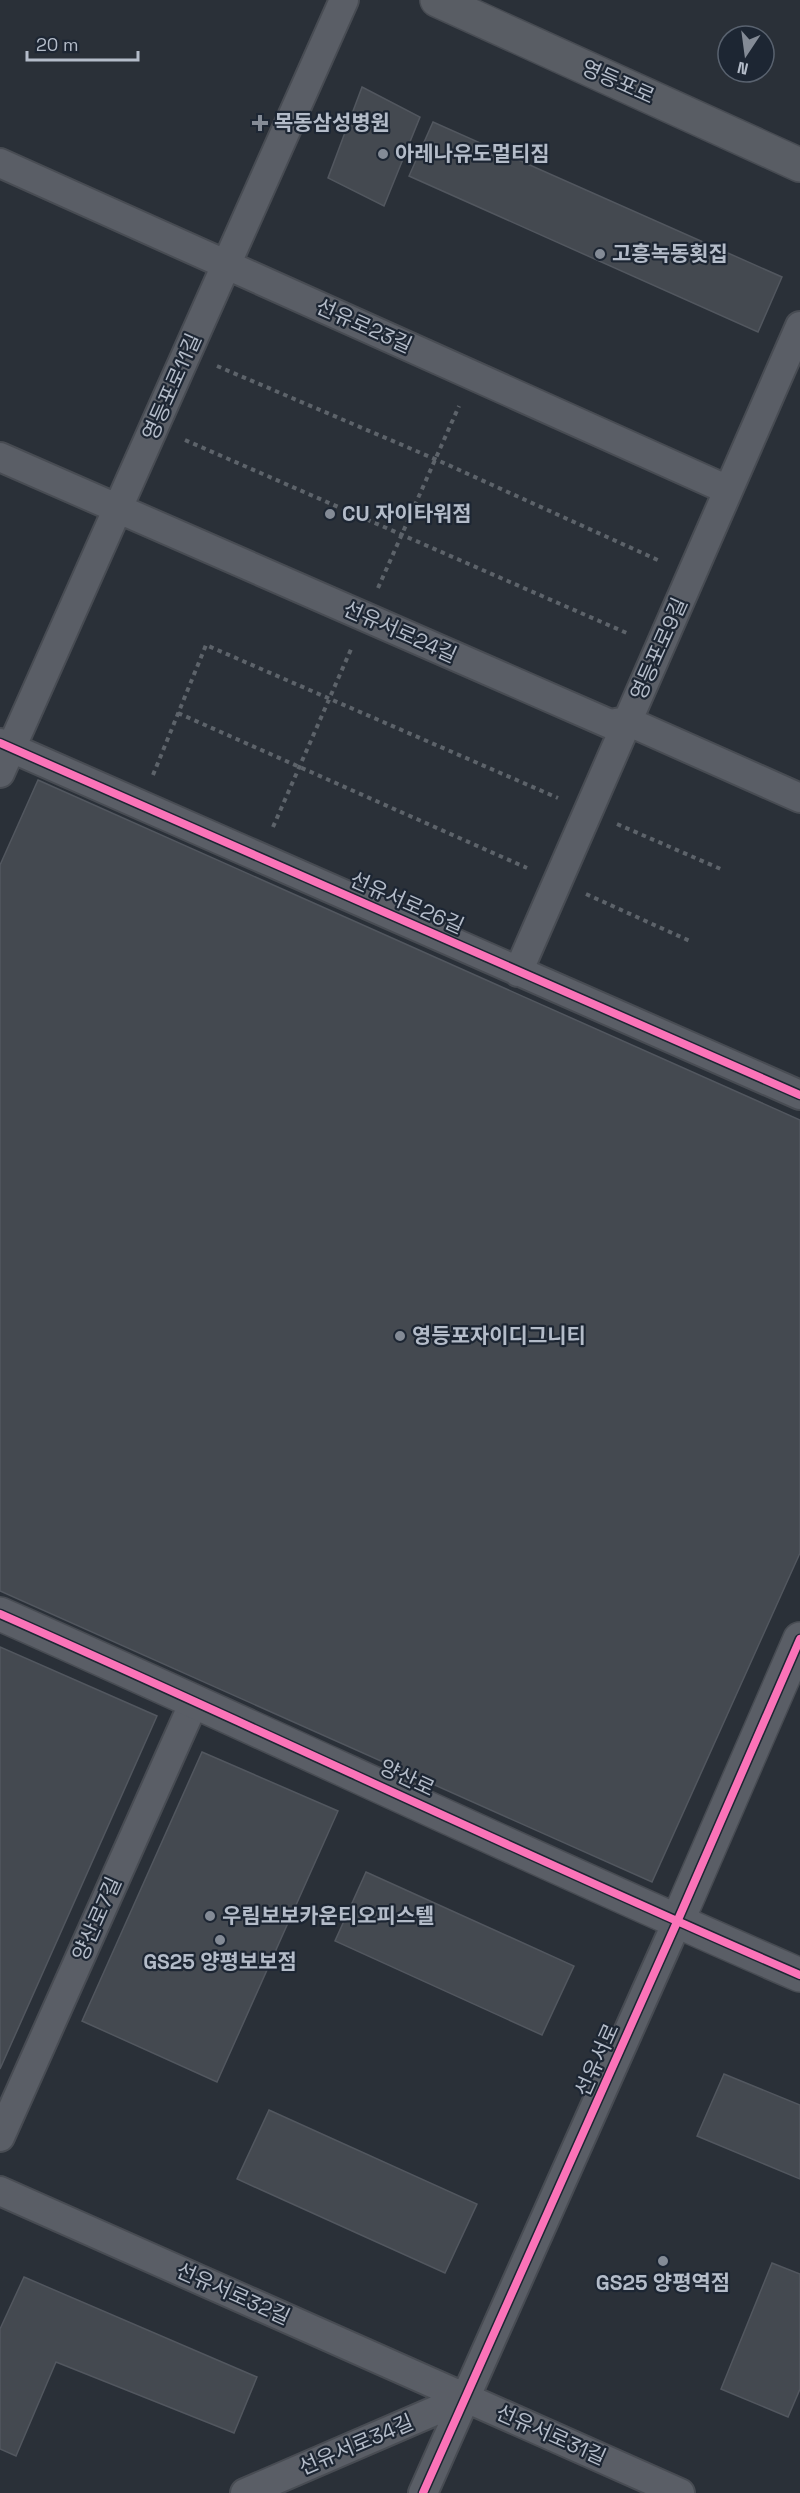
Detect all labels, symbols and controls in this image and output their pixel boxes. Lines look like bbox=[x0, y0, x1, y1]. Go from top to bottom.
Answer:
scale bar bbox=[27, 24, 138, 62]
north arrow bbox=[716, 24, 776, 84]
text: 20 m bbox=[36, 33, 79, 56]
street label: 영등포로 bbox=[577, 53, 659, 110]
text: N bbox=[735, 57, 750, 80]
place label: 목동삼성병원 bbox=[274, 109, 390, 136]
marker: 목동삼성병원 bbox=[251, 114, 269, 132]
place label: 아레나유도멀티짐 bbox=[395, 140, 550, 167]
marker: 아레나유도멀티짐 bbox=[376, 147, 390, 161]
place label: 고흥녹동횟집 bbox=[612, 240, 728, 267]
marker: 고흥녹동횟집 bbox=[593, 247, 607, 261]
street label: 선유로23길 bbox=[312, 292, 417, 359]
street label: 영등포로11길 bbox=[136, 329, 207, 444]
place label: CU 자이타워점 bbox=[342, 500, 472, 527]
marker: CU 자이타워점 bbox=[323, 507, 337, 521]
street label: 영등포로9길 bbox=[624, 593, 693, 704]
street label: 선유서로24길 bbox=[339, 594, 461, 669]
street label: 선유서로26길 bbox=[346, 865, 468, 940]
place label: 영등포자이디그니티 bbox=[412, 1322, 586, 1349]
marker: 영등포자이디그니티 bbox=[393, 1329, 407, 1343]
street label: 양산로 bbox=[375, 1753, 439, 1802]
street label: 양산로7길 bbox=[66, 1873, 127, 1965]
place label: 우림보보카운티오피스텔 bbox=[222, 1902, 435, 1929]
marker: 우림보보카운티오피스텔 bbox=[203, 1909, 217, 1923]
marker: GS25 양평보보점 bbox=[213, 1933, 227, 1947]
place label: GS25 양평보보점 bbox=[143, 1948, 297, 1975]
street label: 선유서로 bbox=[568, 2019, 625, 2101]
marker: GS25 양평역점 bbox=[656, 2254, 670, 2268]
street label: 선유서로32길 bbox=[172, 2256, 294, 2331]
place label: GS25 양평역점 bbox=[596, 2269, 730, 2296]
street label: 선유서로31길 bbox=[492, 2398, 610, 2471]
street label: 선유서로34길 bbox=[294, 2408, 417, 2481]

